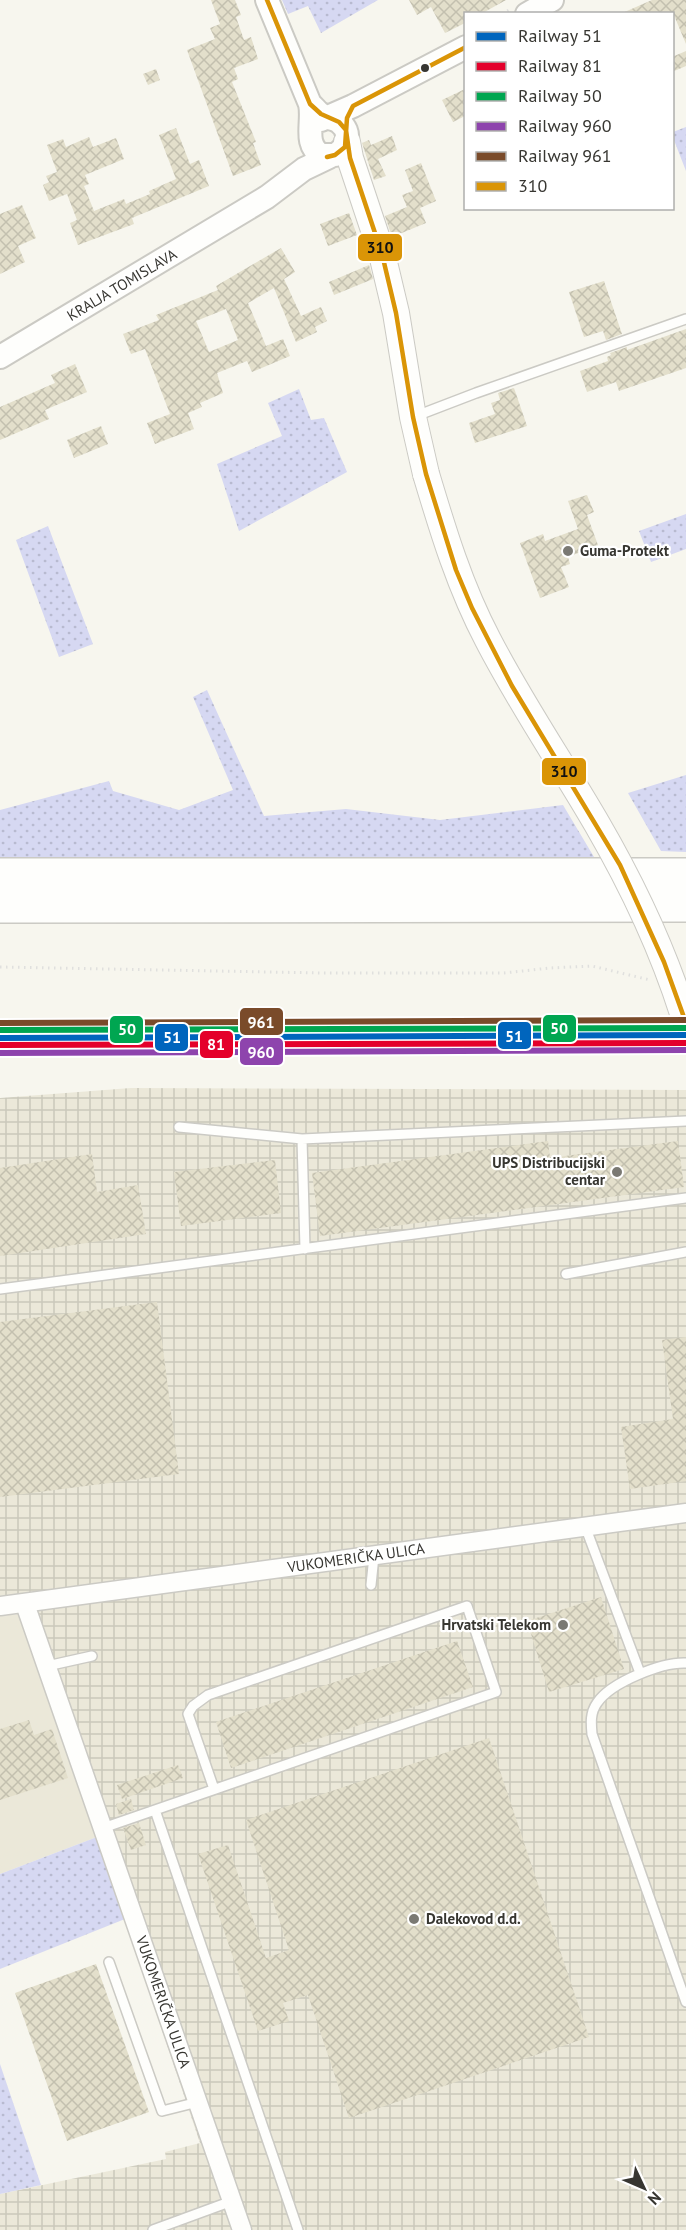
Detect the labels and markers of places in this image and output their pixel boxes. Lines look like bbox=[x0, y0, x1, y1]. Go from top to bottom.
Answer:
unlabelled marker bbox=[419, 62, 431, 74]
place label: Guma-Protekt bbox=[580, 541, 670, 560]
marker: Guma-Protekt bbox=[561, 544, 575, 558]
place label: UPS Distribucijski centar bbox=[492, 1153, 606, 1189]
marker: UPS Distribucijski centar bbox=[610, 1165, 624, 1179]
place label: Hrvatski Telekom bbox=[442, 1615, 551, 1634]
marker: Hrvatski Telekom bbox=[556, 1618, 570, 1632]
place label: Dalekovod d.d. bbox=[426, 1909, 521, 1928]
marker: Dalekovod d.d. bbox=[407, 1912, 421, 1926]

